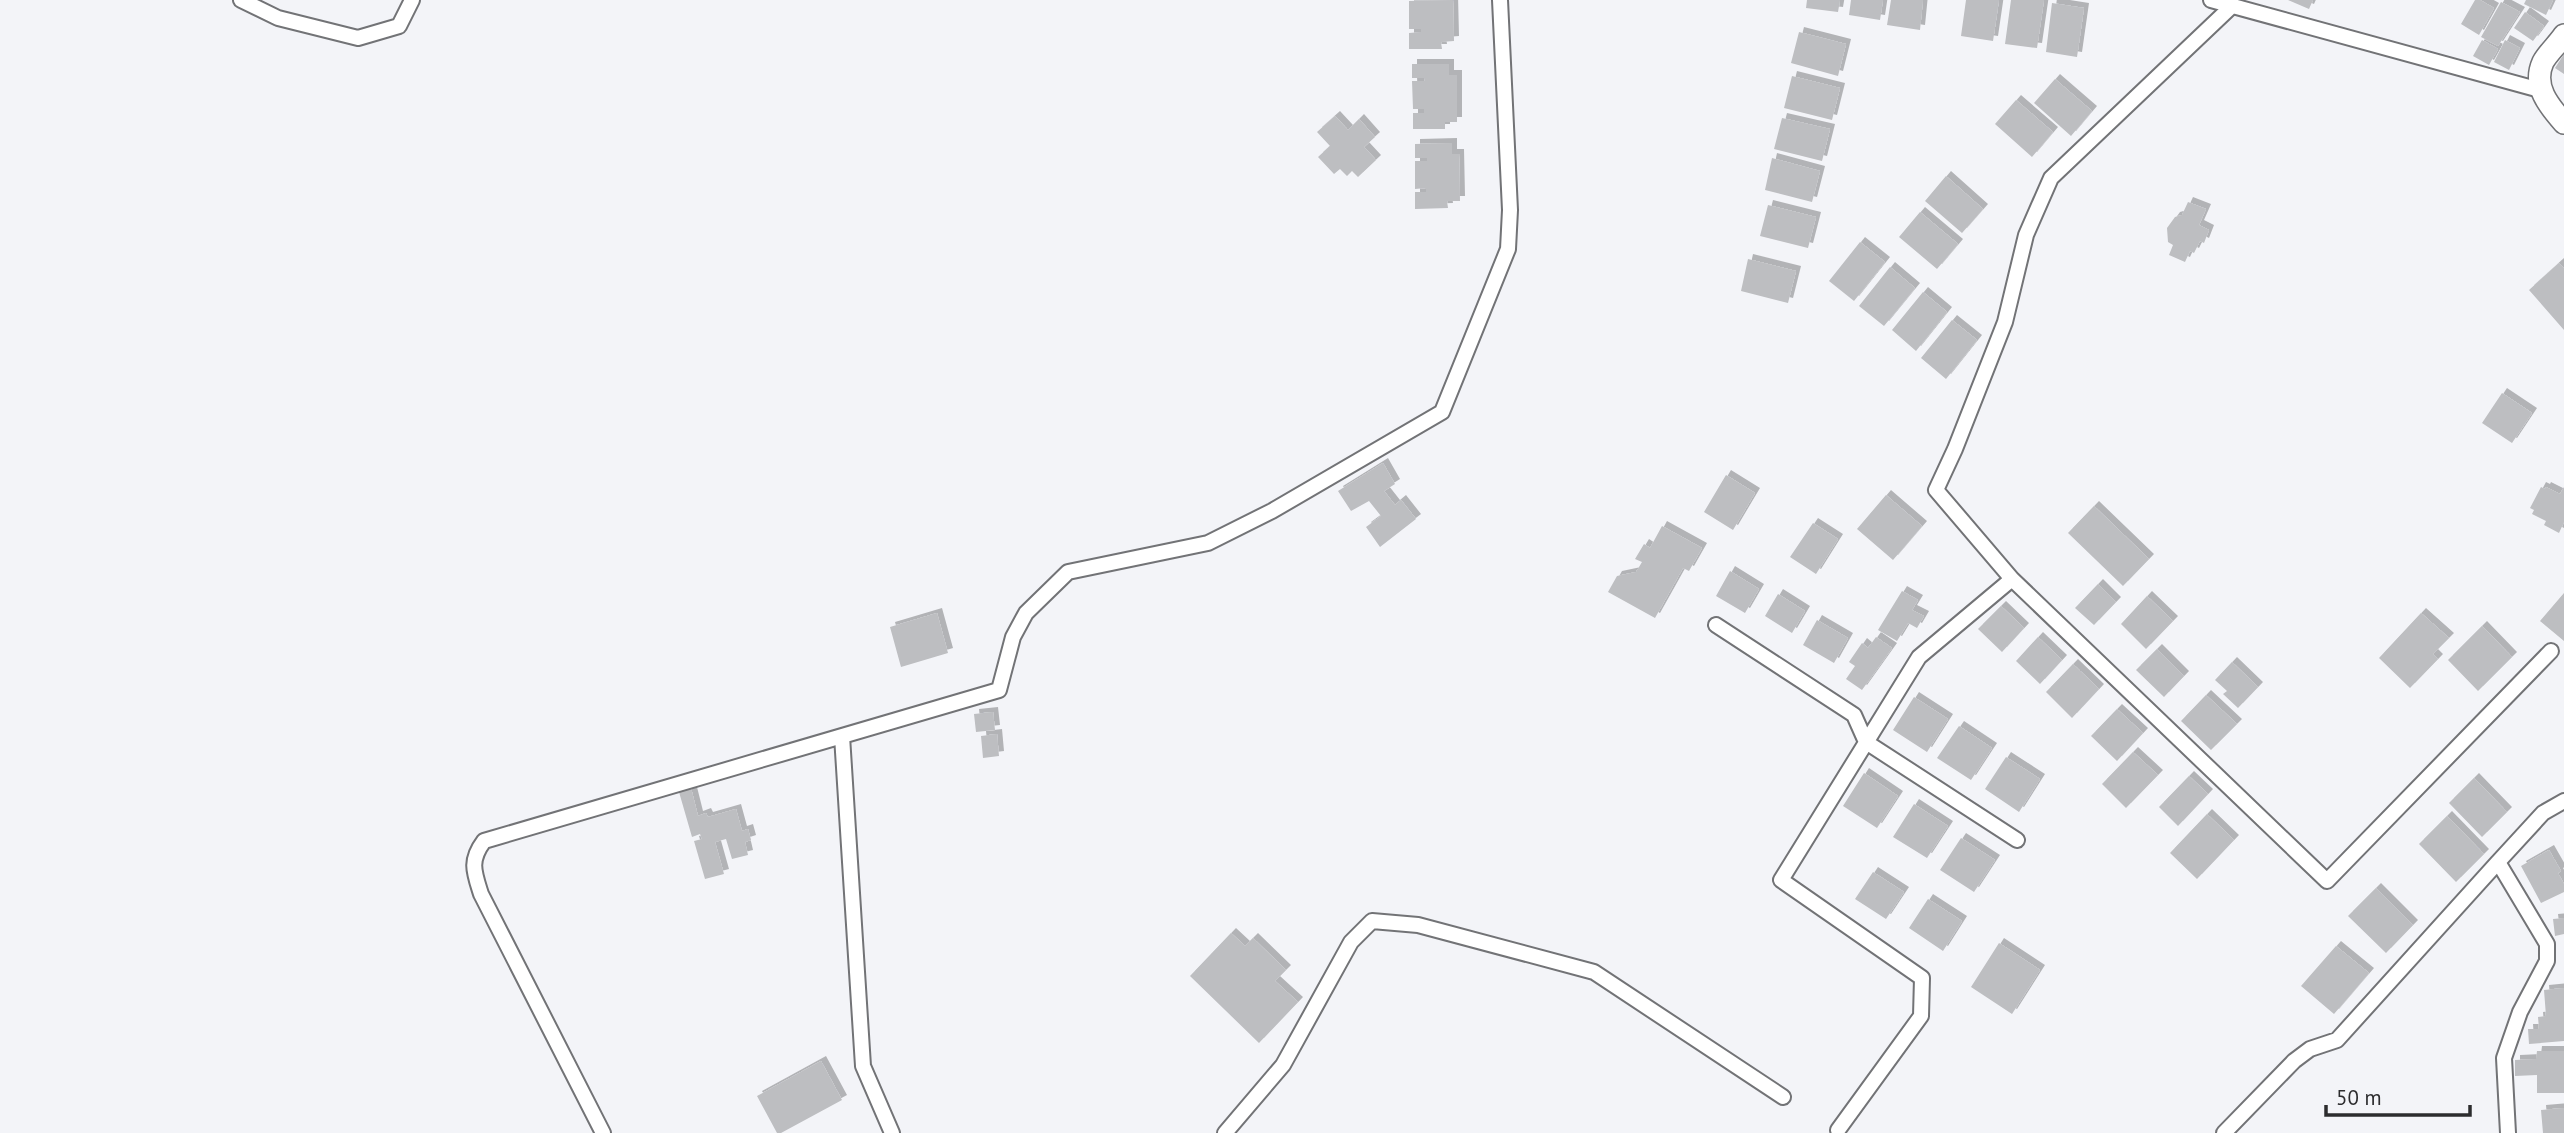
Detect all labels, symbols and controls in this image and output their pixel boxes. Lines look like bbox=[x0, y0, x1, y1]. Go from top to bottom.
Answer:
scale bar bbox=[2326, 1074, 2470, 1118]
text: 50 m bbox=[2336, 1084, 2382, 1111]

